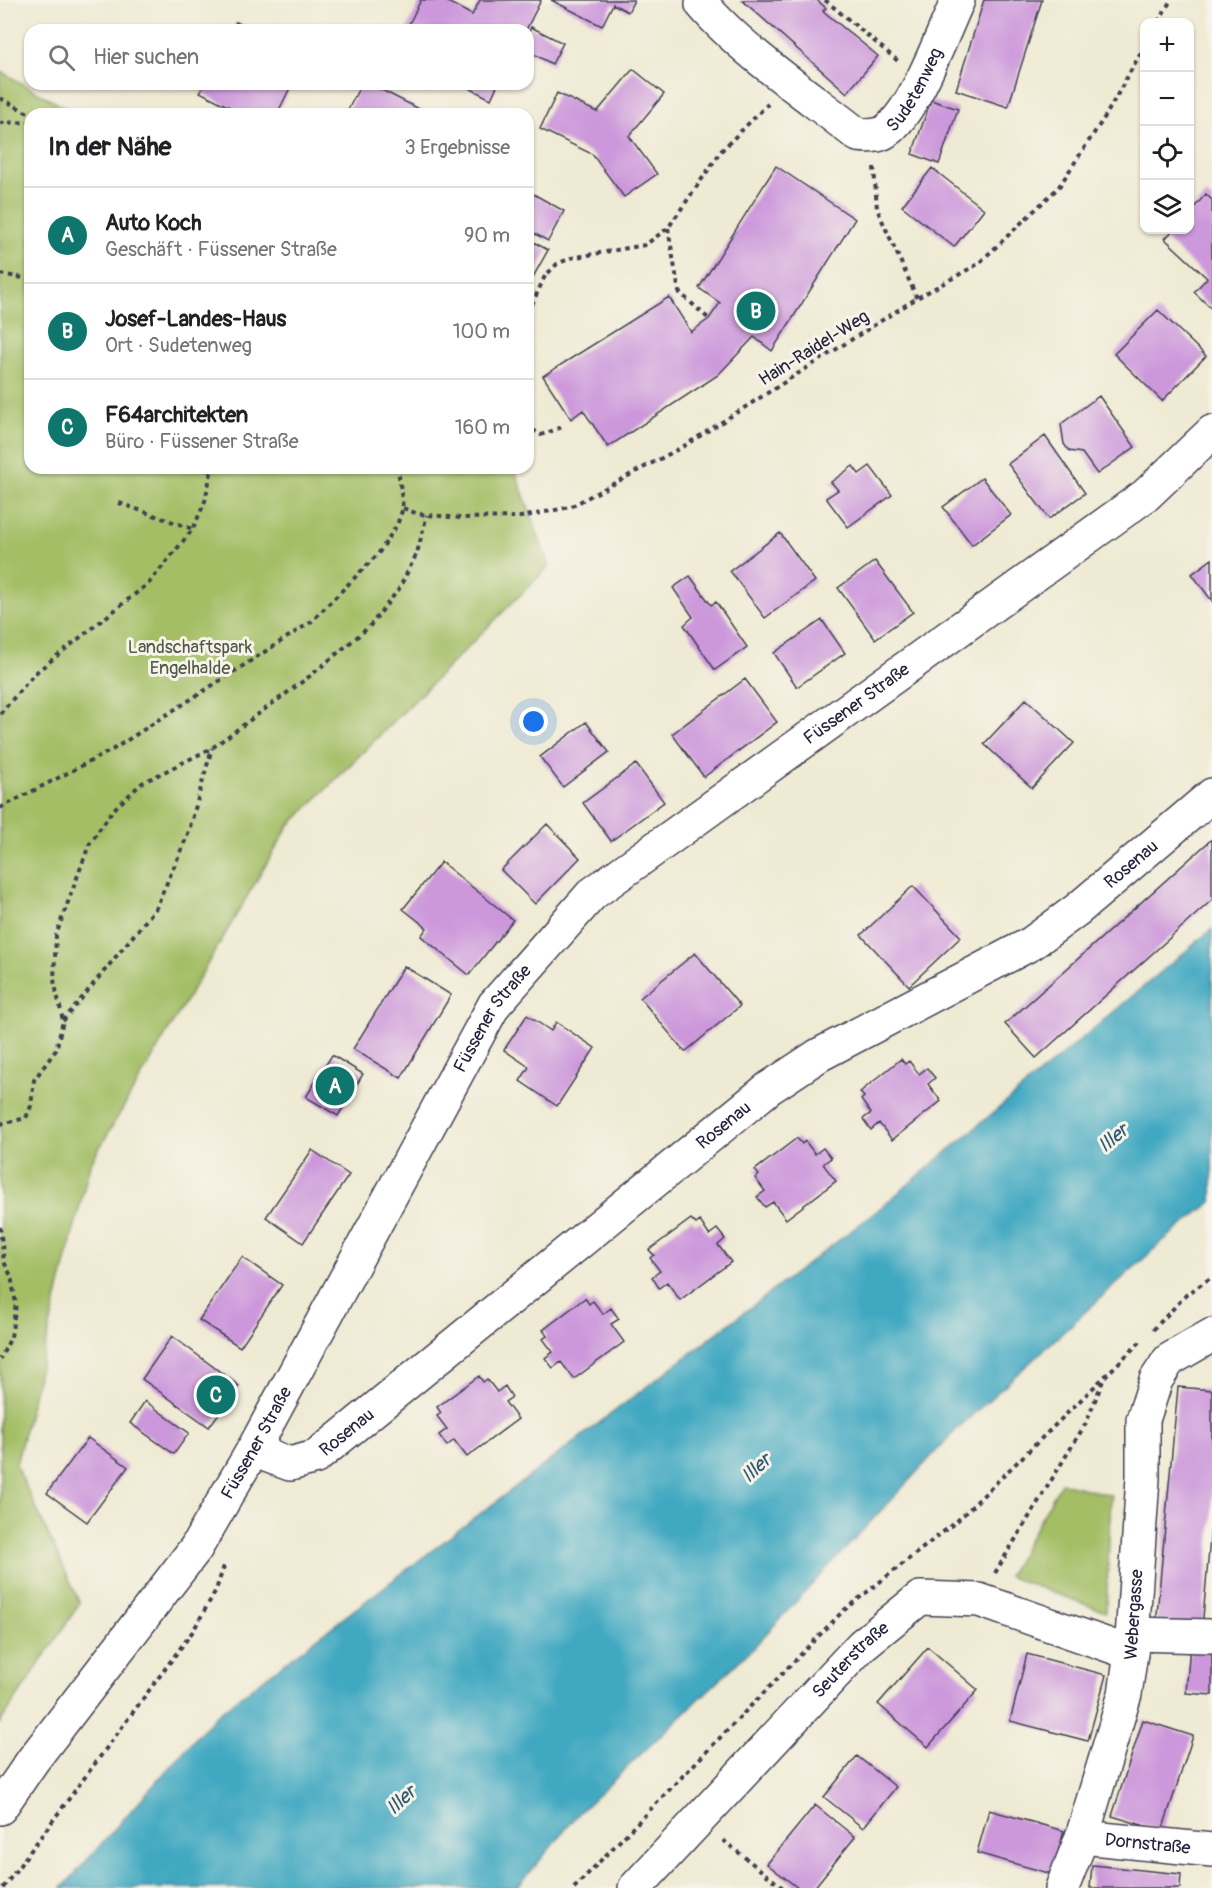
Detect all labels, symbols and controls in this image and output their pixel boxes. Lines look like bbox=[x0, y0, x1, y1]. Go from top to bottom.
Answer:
map controls bbox=[1140, 18, 1194, 234]
button: + bbox=[1140, 18, 1194, 72]
search box bbox=[24, 24, 534, 90]
icon: search bbox=[45, 41, 78, 74]
text: Hier suchen bbox=[93, 43, 199, 71]
street label: Sudetenweg bbox=[881, 44, 947, 137]
button: − bbox=[1140, 72, 1194, 126]
button: locate bbox=[1140, 126, 1194, 180]
text: In der Nähe bbox=[48, 131, 171, 163]
text: 3 Ergebnisse bbox=[405, 135, 510, 160]
button: layers bbox=[1140, 180, 1194, 234]
text: Auto Koch bbox=[105, 209, 202, 237]
text: A bbox=[61, 223, 74, 248]
text: 90 m bbox=[464, 223, 510, 248]
text: Geschäft · Füssener Straße bbox=[105, 237, 337, 262]
pin: B bbox=[736, 288, 776, 334]
text: Josef-Landes-Haus bbox=[105, 305, 286, 333]
street label: Hain-Raidel-Weg bbox=[755, 305, 873, 391]
text: B bbox=[62, 319, 73, 344]
text: 100 m bbox=[453, 319, 510, 344]
text: Ort · Sudetenweg bbox=[105, 333, 252, 358]
text: F64architekten bbox=[105, 401, 248, 429]
text: C bbox=[61, 415, 74, 440]
text: 160 m bbox=[455, 415, 510, 440]
text: Büro · Füssener Straße bbox=[105, 429, 299, 454]
park label: Landschaftspark Engelhalde bbox=[128, 636, 253, 680]
street label: Füssener Straße bbox=[799, 658, 914, 750]
your location bbox=[519, 707, 548, 736]
street label: Rosenau bbox=[1099, 834, 1163, 893]
street label: Füssener Straße bbox=[448, 959, 536, 1076]
pin: A bbox=[316, 1064, 354, 1108]
street label: Rosenau bbox=[691, 1096, 756, 1154]
water label: Iller bbox=[1093, 1116, 1136, 1158]
pin: C bbox=[196, 1372, 236, 1418]
street label: Füssener Straße bbox=[216, 1382, 297, 1503]
street label: Rosenau bbox=[315, 1403, 379, 1461]
water label: Iller bbox=[736, 1446, 778, 1488]
street label: Webergasse bbox=[1119, 1568, 1148, 1661]
street label: Seuterstraße bbox=[807, 1616, 894, 1703]
water label: Iller bbox=[381, 1778, 423, 1820]
street label: Dornstraße bbox=[1104, 1828, 1192, 1859]

